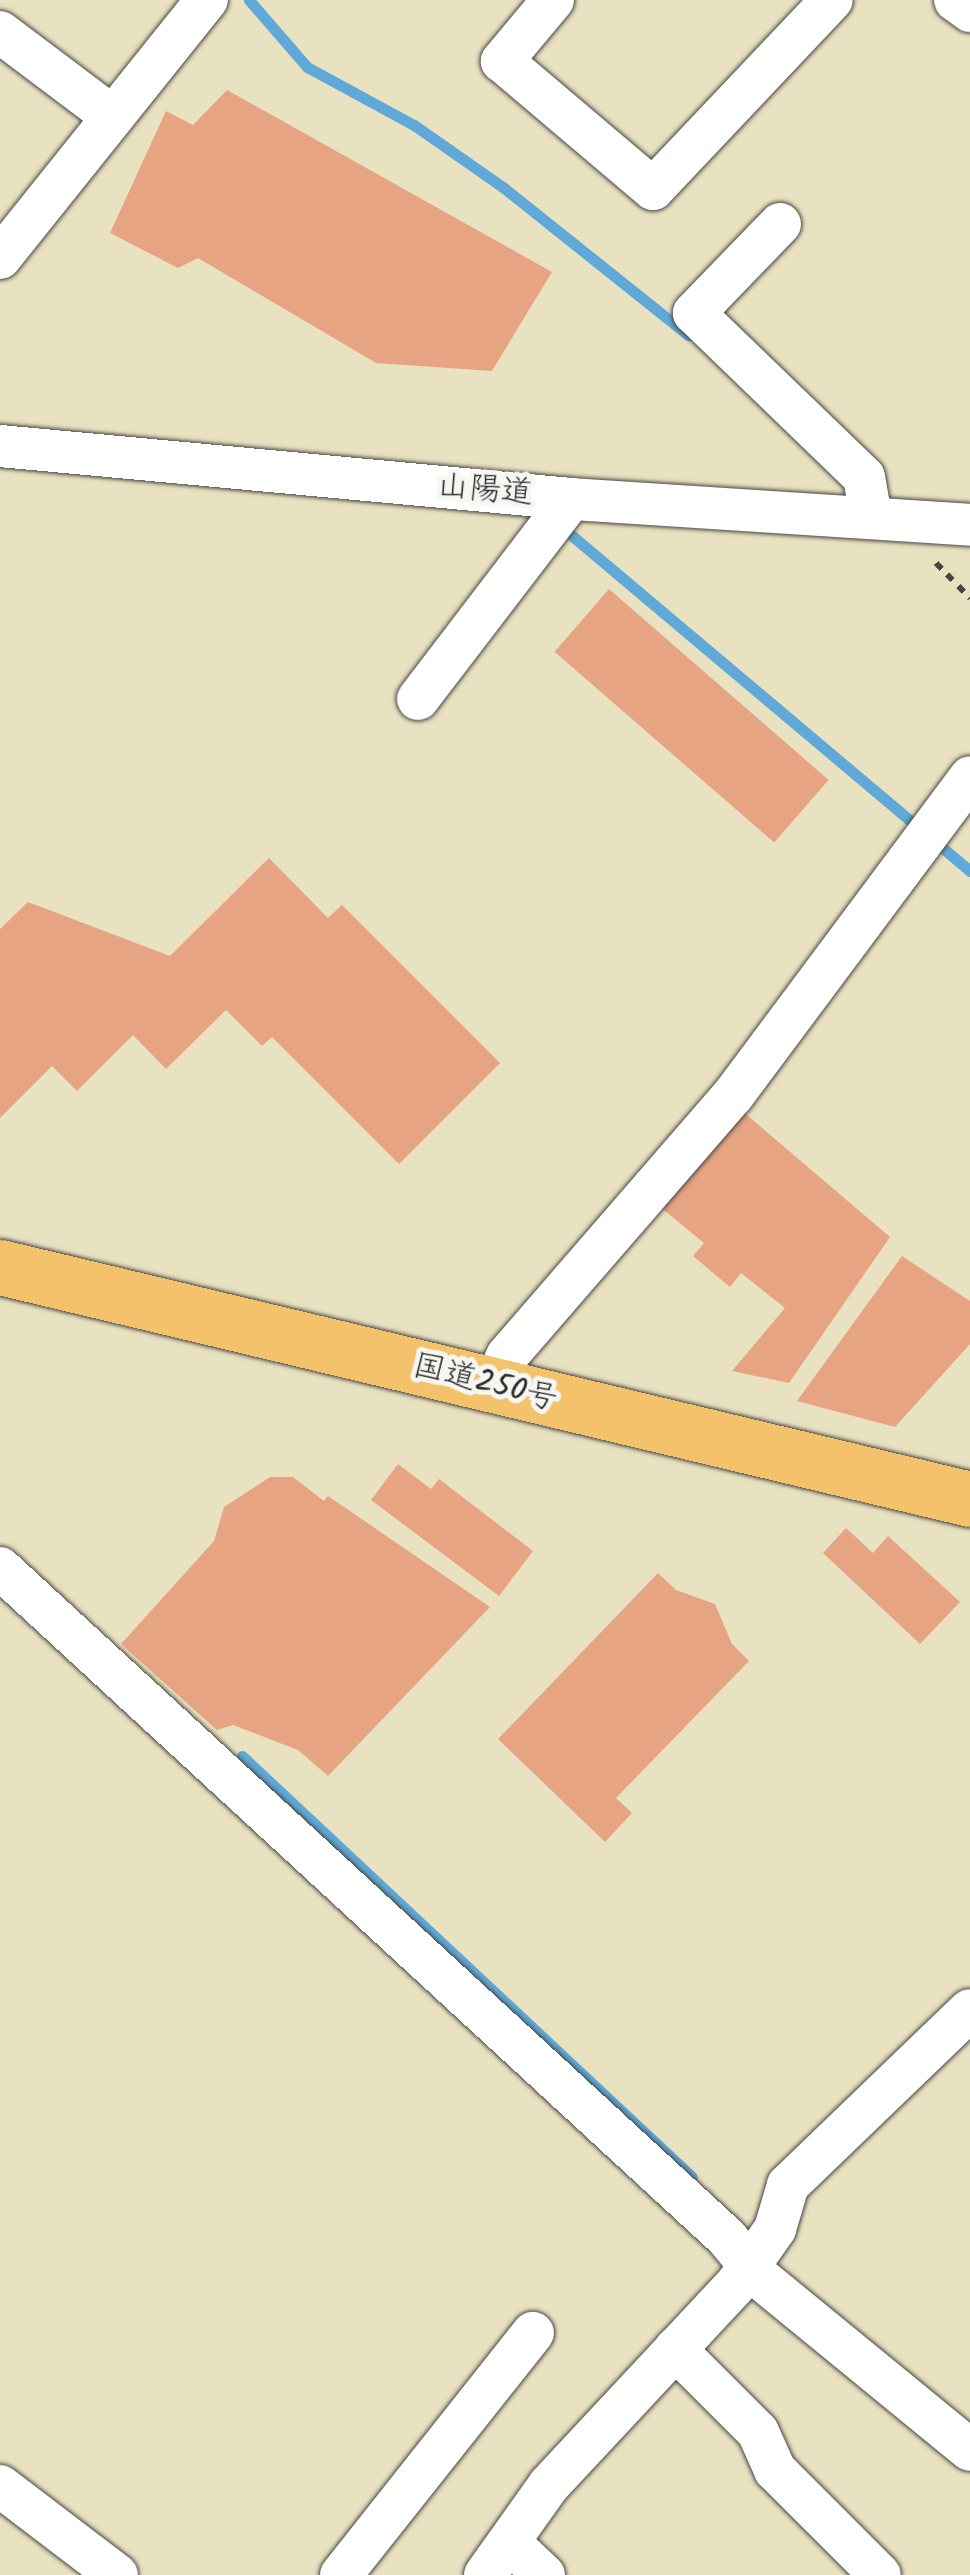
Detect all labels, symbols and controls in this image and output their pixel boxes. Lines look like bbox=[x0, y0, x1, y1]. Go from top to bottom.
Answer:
street label: 山陽道 bbox=[436, 468, 534, 514]
street label: 国道250号 bbox=[409, 1347, 561, 1421]

